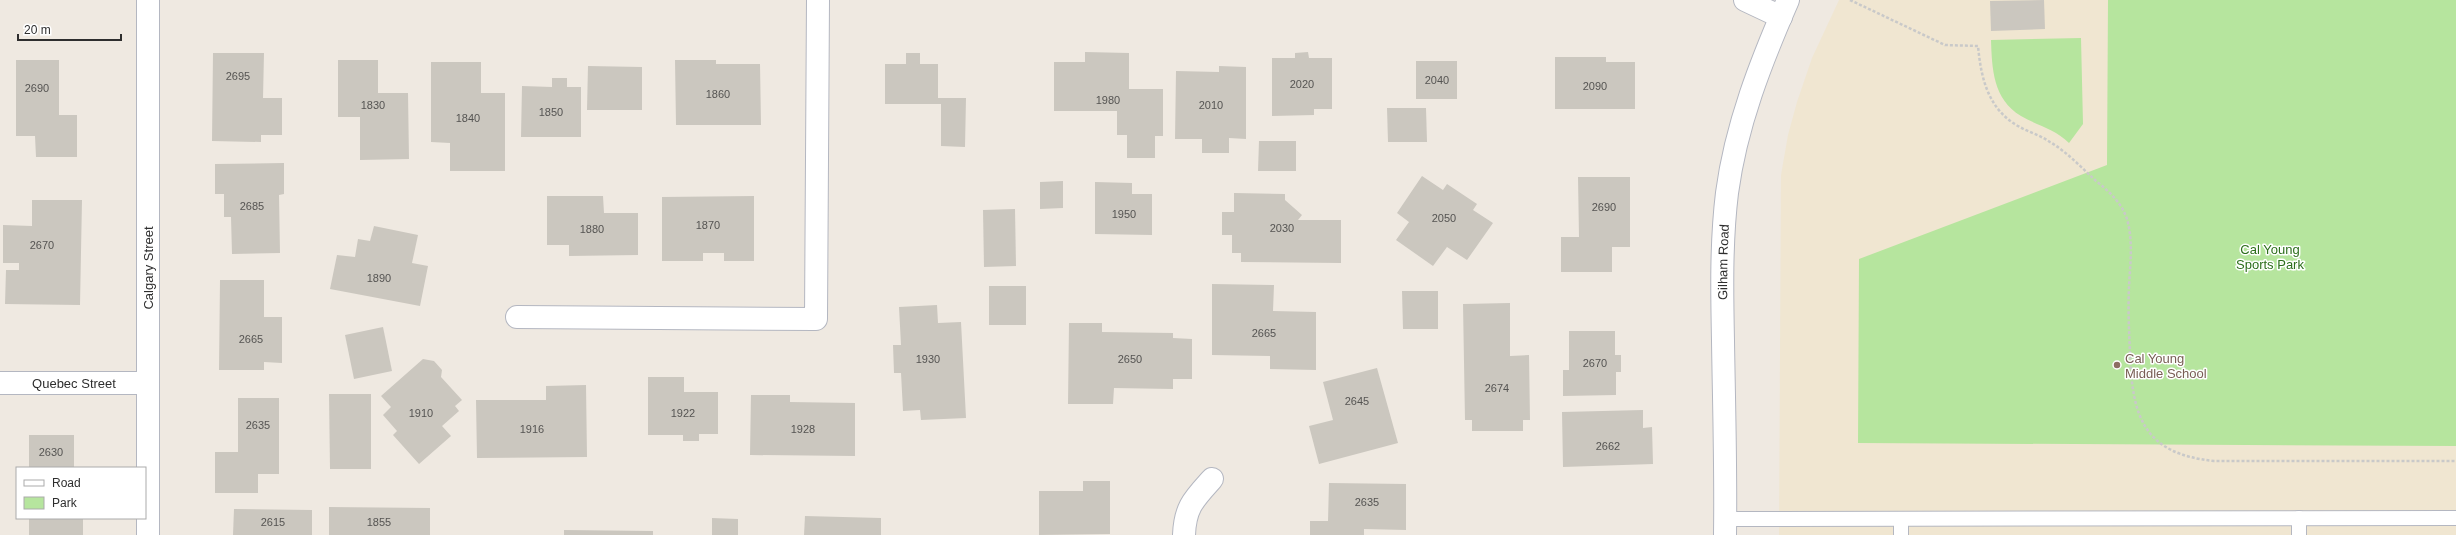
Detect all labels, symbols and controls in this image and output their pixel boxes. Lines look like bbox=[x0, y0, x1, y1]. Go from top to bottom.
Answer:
scale bar bbox=[18, 16, 121, 42]
text: 20 m bbox=[24, 23, 51, 37]
house number: 2695 bbox=[226, 70, 250, 82]
house number: 2040 bbox=[1425, 74, 1449, 86]
house number: 2020 bbox=[1290, 78, 1314, 90]
house number: 2090 bbox=[1583, 80, 1607, 92]
house number: 2690 bbox=[25, 82, 49, 94]
house number: 1860 bbox=[706, 88, 730, 100]
house number: 1980 bbox=[1096, 94, 1120, 106]
house number: 1830 bbox=[361, 99, 385, 111]
house number: 2010 bbox=[1199, 99, 1223, 111]
house number: 1850 bbox=[539, 106, 563, 118]
house number: 1840 bbox=[456, 112, 480, 124]
house number: 2685 bbox=[240, 200, 264, 212]
house number: 2690 bbox=[1592, 201, 1616, 213]
house number: 1950 bbox=[1112, 208, 1136, 220]
house number: 2050 bbox=[1432, 212, 1456, 224]
house number: 1870 bbox=[696, 219, 720, 231]
house number: 2030 bbox=[1270, 222, 1294, 234]
house number: 1880 bbox=[580, 223, 604, 235]
street label: Gilham Road bbox=[1715, 224, 1732, 300]
street label: Calgary Street bbox=[141, 226, 156, 310]
house number: 2670 bbox=[30, 239, 54, 251]
park label: Cal Young Sports Park bbox=[2236, 242, 2304, 272]
house number: 1890 bbox=[367, 272, 391, 284]
house number: 2665 bbox=[1252, 327, 1276, 339]
house number: 2665 bbox=[239, 333, 263, 345]
place label: Cal Young Middle School bbox=[2125, 351, 2207, 381]
house number: 1930 bbox=[916, 353, 940, 365]
house number: 2650 bbox=[1118, 353, 1142, 365]
house number: 2670 bbox=[1583, 357, 1607, 369]
marker: Cal Young Middle School bbox=[2112, 360, 2122, 370]
street label: Quebec Street bbox=[32, 376, 116, 391]
house number: 2674 bbox=[1485, 382, 1509, 394]
house number: 2645 bbox=[1345, 395, 1369, 407]
house number: 1910 bbox=[409, 407, 433, 419]
house number: 1922 bbox=[671, 407, 695, 419]
house number: 2635 bbox=[246, 419, 270, 431]
house number: 1916 bbox=[520, 423, 544, 435]
house number: 1928 bbox=[791, 423, 815, 435]
house number: 2662 bbox=[1596, 440, 1620, 452]
house number: 2630 bbox=[39, 446, 63, 458]
legend bbox=[16, 467, 146, 519]
text: Road bbox=[52, 476, 81, 490]
text: Park bbox=[52, 496, 78, 510]
house number: 2635 bbox=[1355, 496, 1379, 508]
house number: 2615 bbox=[261, 516, 285, 528]
house number: 1855 bbox=[367, 516, 391, 528]

